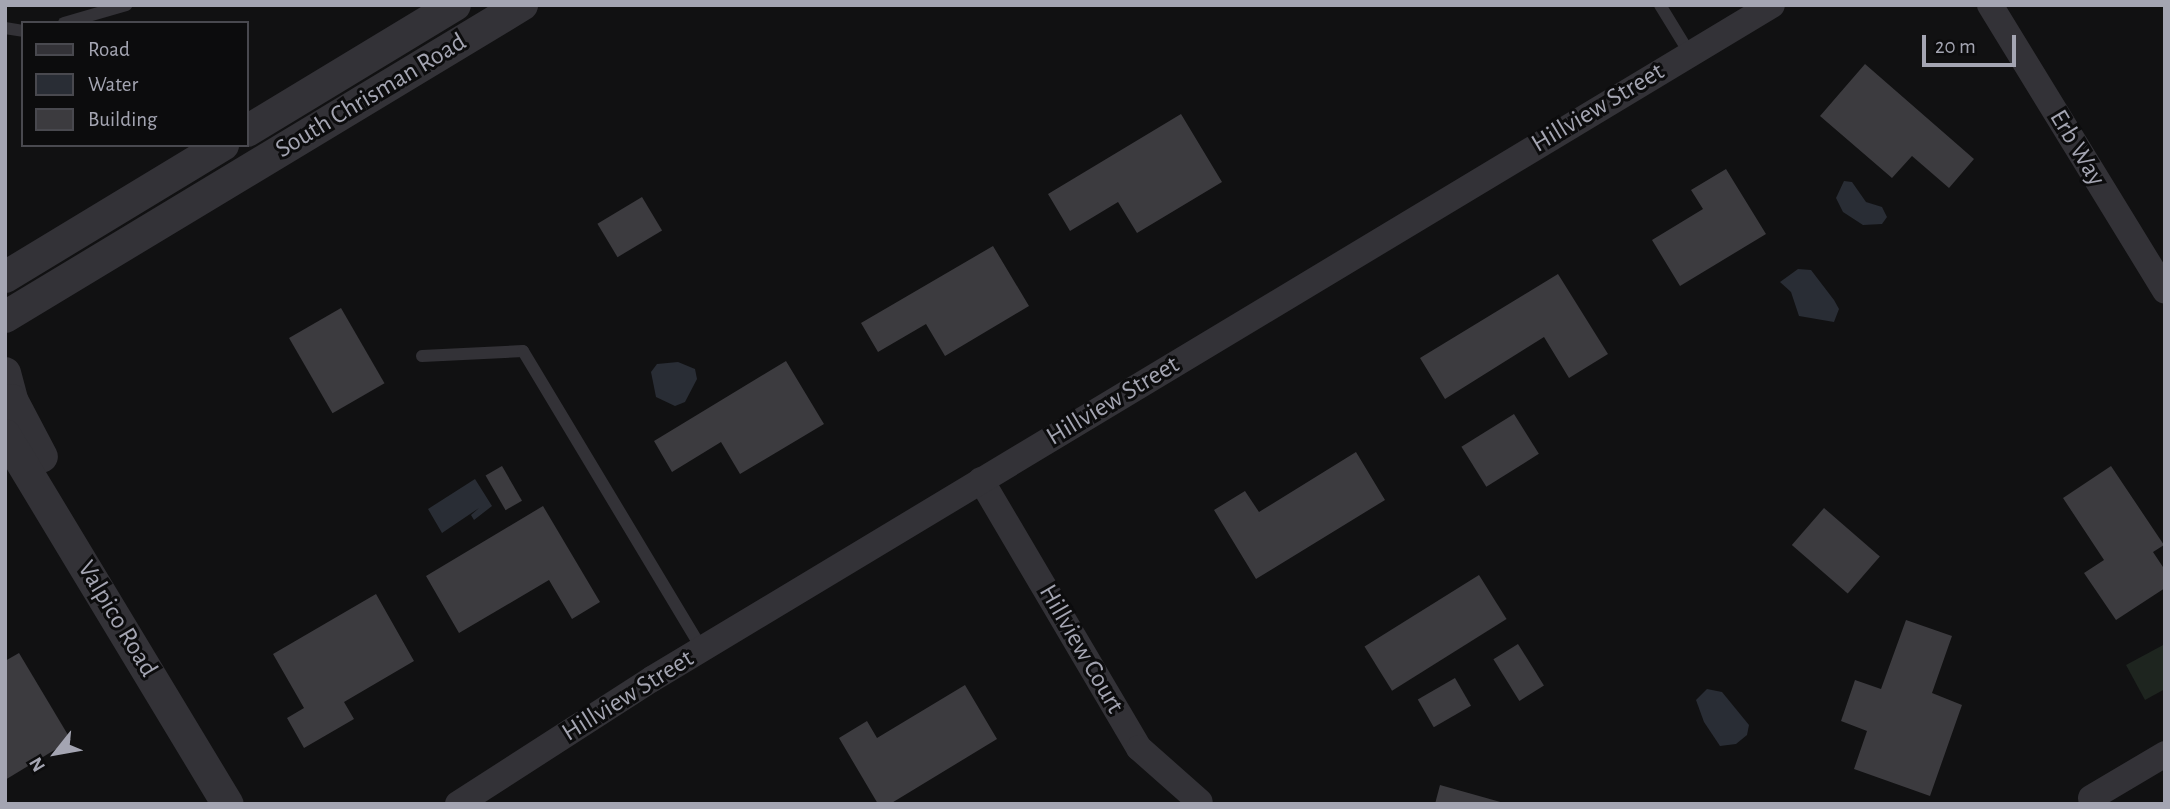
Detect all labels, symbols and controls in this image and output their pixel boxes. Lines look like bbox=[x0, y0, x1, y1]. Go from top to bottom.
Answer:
legend bbox=[21, 21, 248, 147]
scale bar bbox=[1925, 21, 2020, 65]
street label: South Chrisman Road bbox=[270, 27, 472, 165]
text: 20 m bbox=[1935, 36, 1976, 57]
text: Road bbox=[88, 39, 130, 60]
street label: Hillview Street bbox=[1526, 56, 1670, 160]
text: Water bbox=[88, 74, 138, 95]
street label: Erb Way bbox=[2042, 104, 2112, 192]
text: Building bbox=[88, 109, 157, 130]
street label: Hillview Street bbox=[1041, 349, 1185, 453]
street label: Valpico Road bbox=[70, 555, 164, 683]
street label: Hillview Court bbox=[1032, 579, 1130, 719]
street label: Hillview Street bbox=[556, 643, 700, 749]
north arrow bbox=[21, 718, 91, 788]
text: N bbox=[26, 754, 49, 775]

